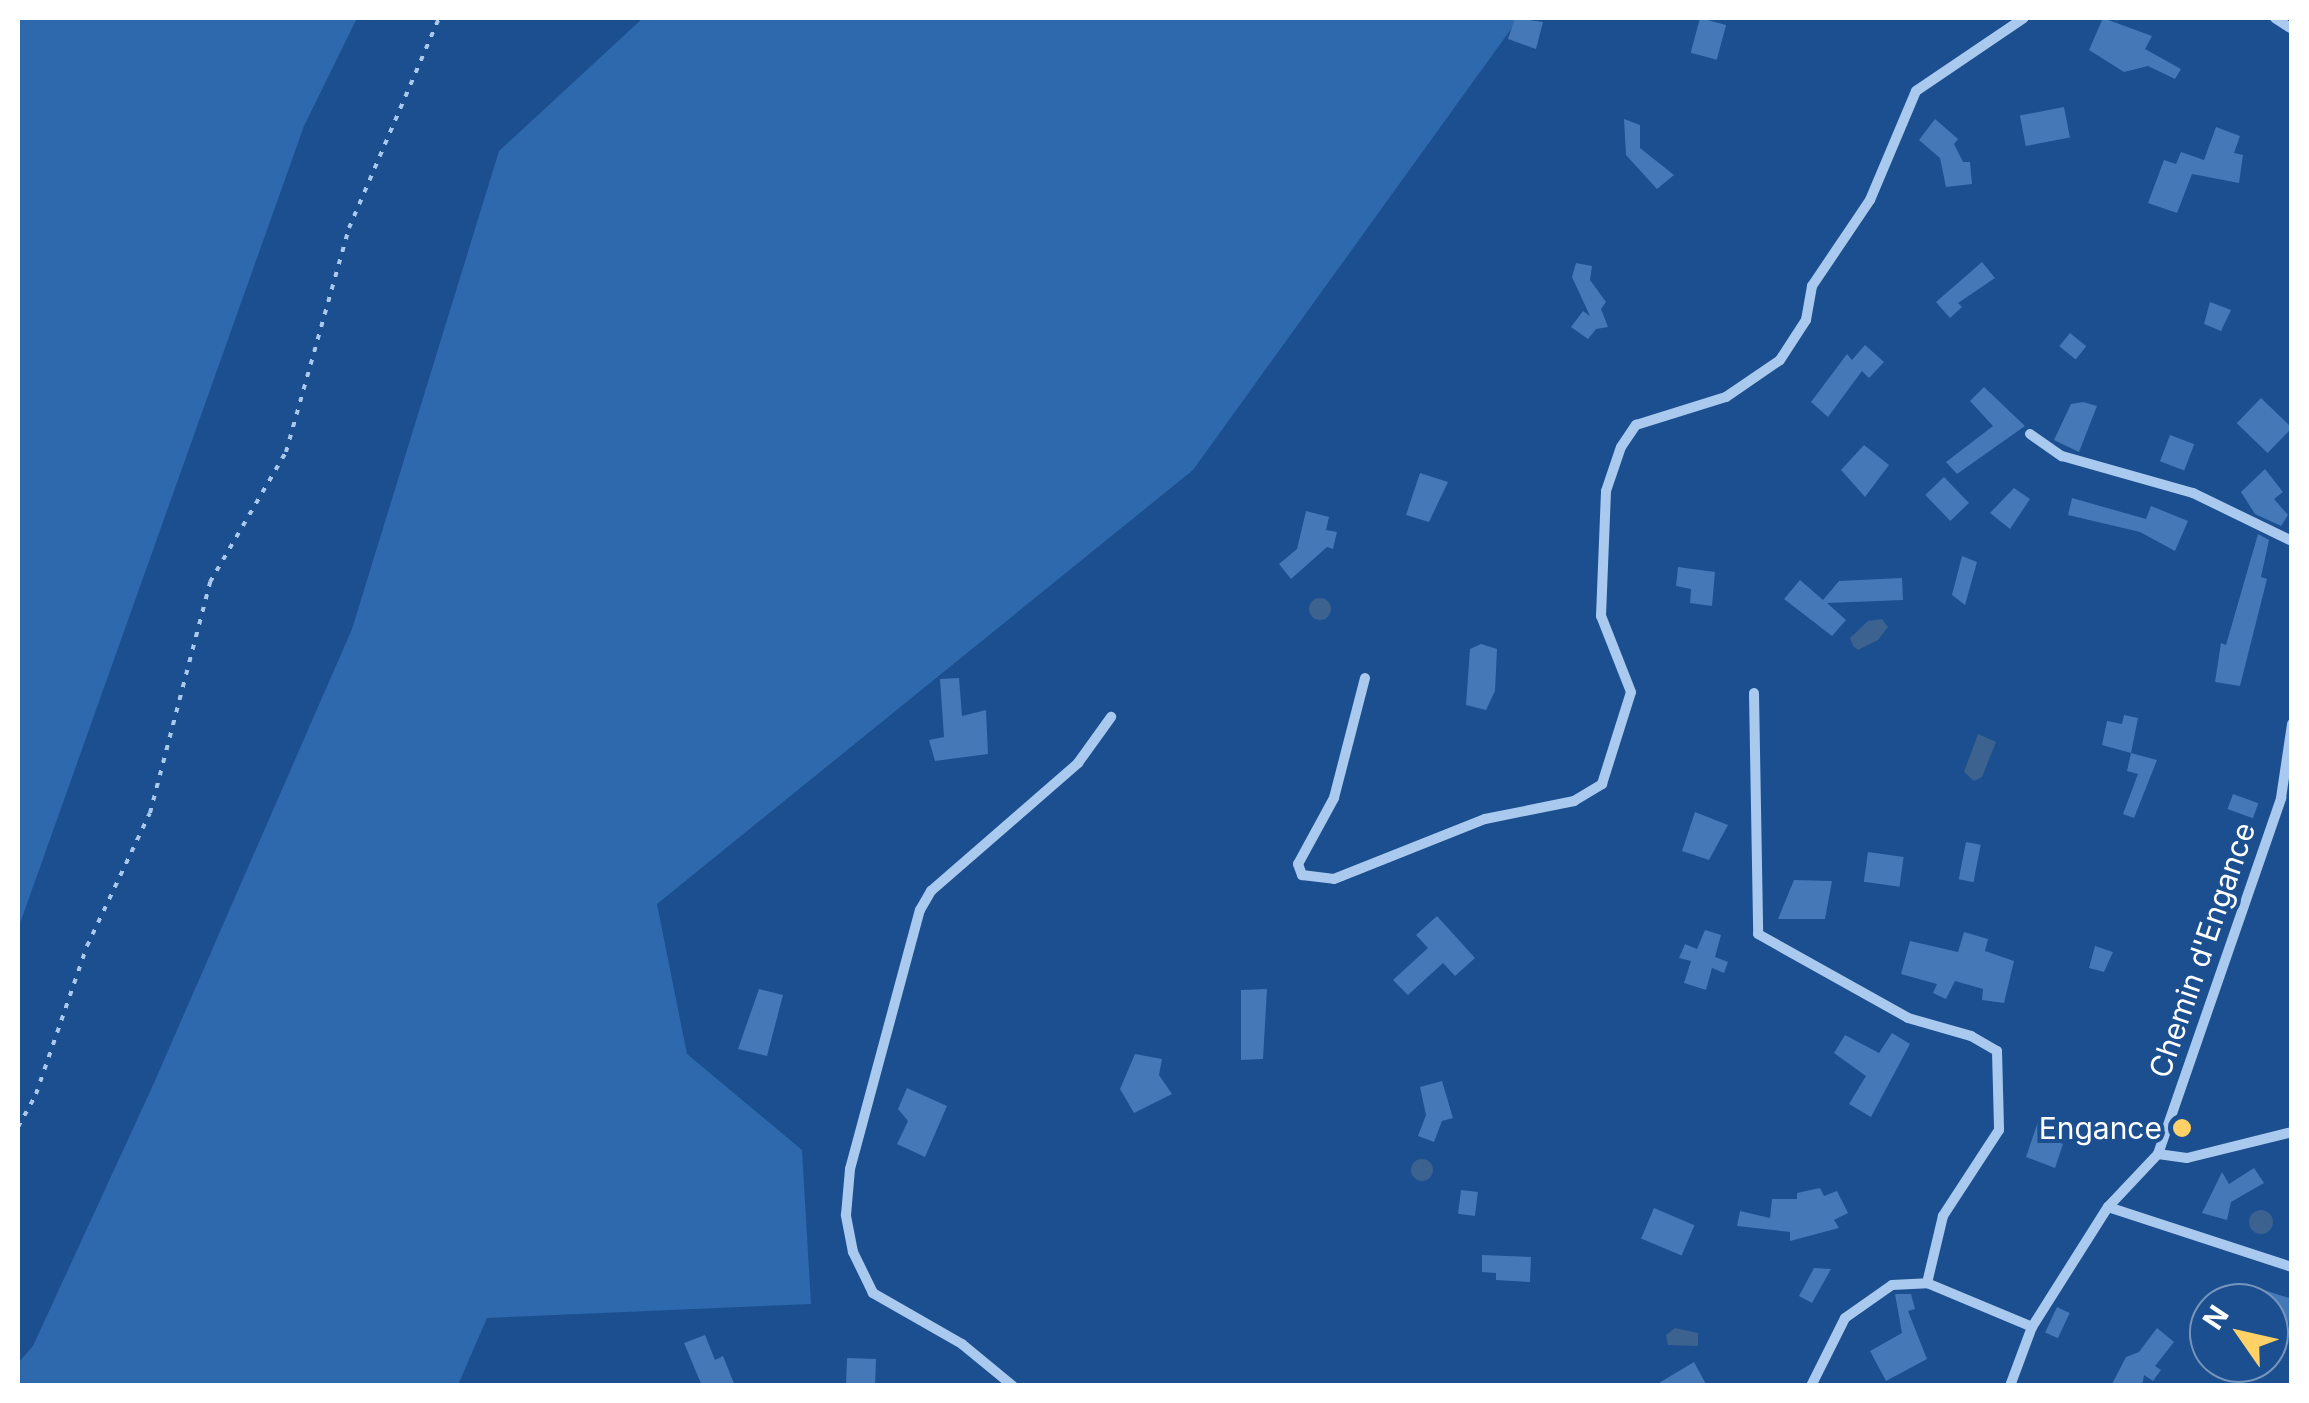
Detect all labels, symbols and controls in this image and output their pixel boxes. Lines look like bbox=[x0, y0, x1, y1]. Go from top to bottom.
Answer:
street label: Chemin d'Engance bbox=[2141, 818, 2263, 1082]
place label: Engance bbox=[2039, 1110, 2162, 1146]
marker: Engance bbox=[2171, 1117, 2193, 1139]
north arrow bbox=[2189, 1283, 2289, 1383]
text: N bbox=[2196, 1299, 2236, 1336]

